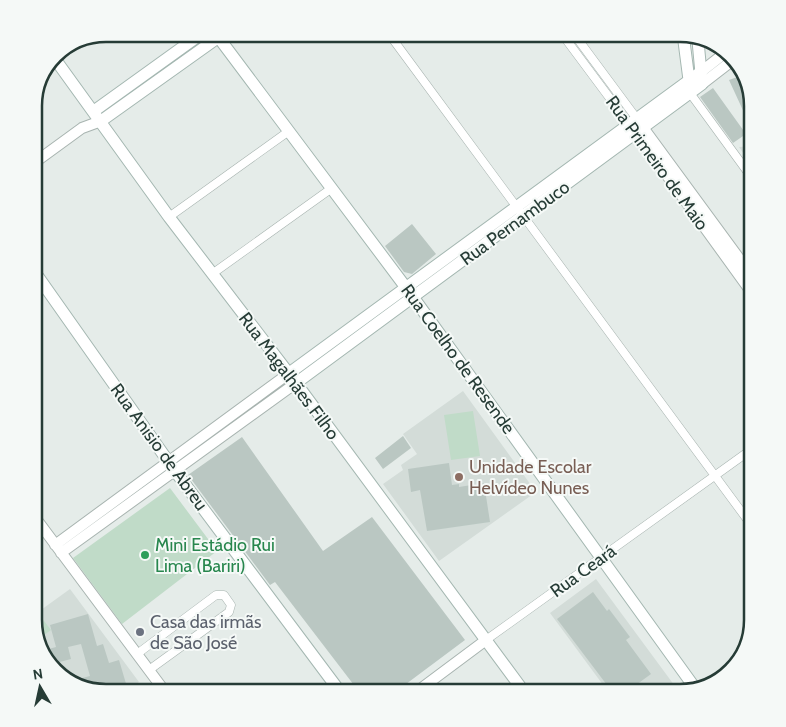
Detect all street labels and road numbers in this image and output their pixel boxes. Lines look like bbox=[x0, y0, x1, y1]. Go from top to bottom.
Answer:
street label: Rua Primeiro de Maio bbox=[601, 92, 713, 235]
street label: Rua Pernambuco bbox=[456, 176, 574, 270]
street label: Rua Coelho de Resende bbox=[396, 280, 520, 438]
street label: Rua Magalhães Filho bbox=[234, 308, 344, 444]
street label: Rua Anisio de Abreu bbox=[106, 379, 212, 515]
street label: Rua Ceará bbox=[546, 540, 620, 602]

